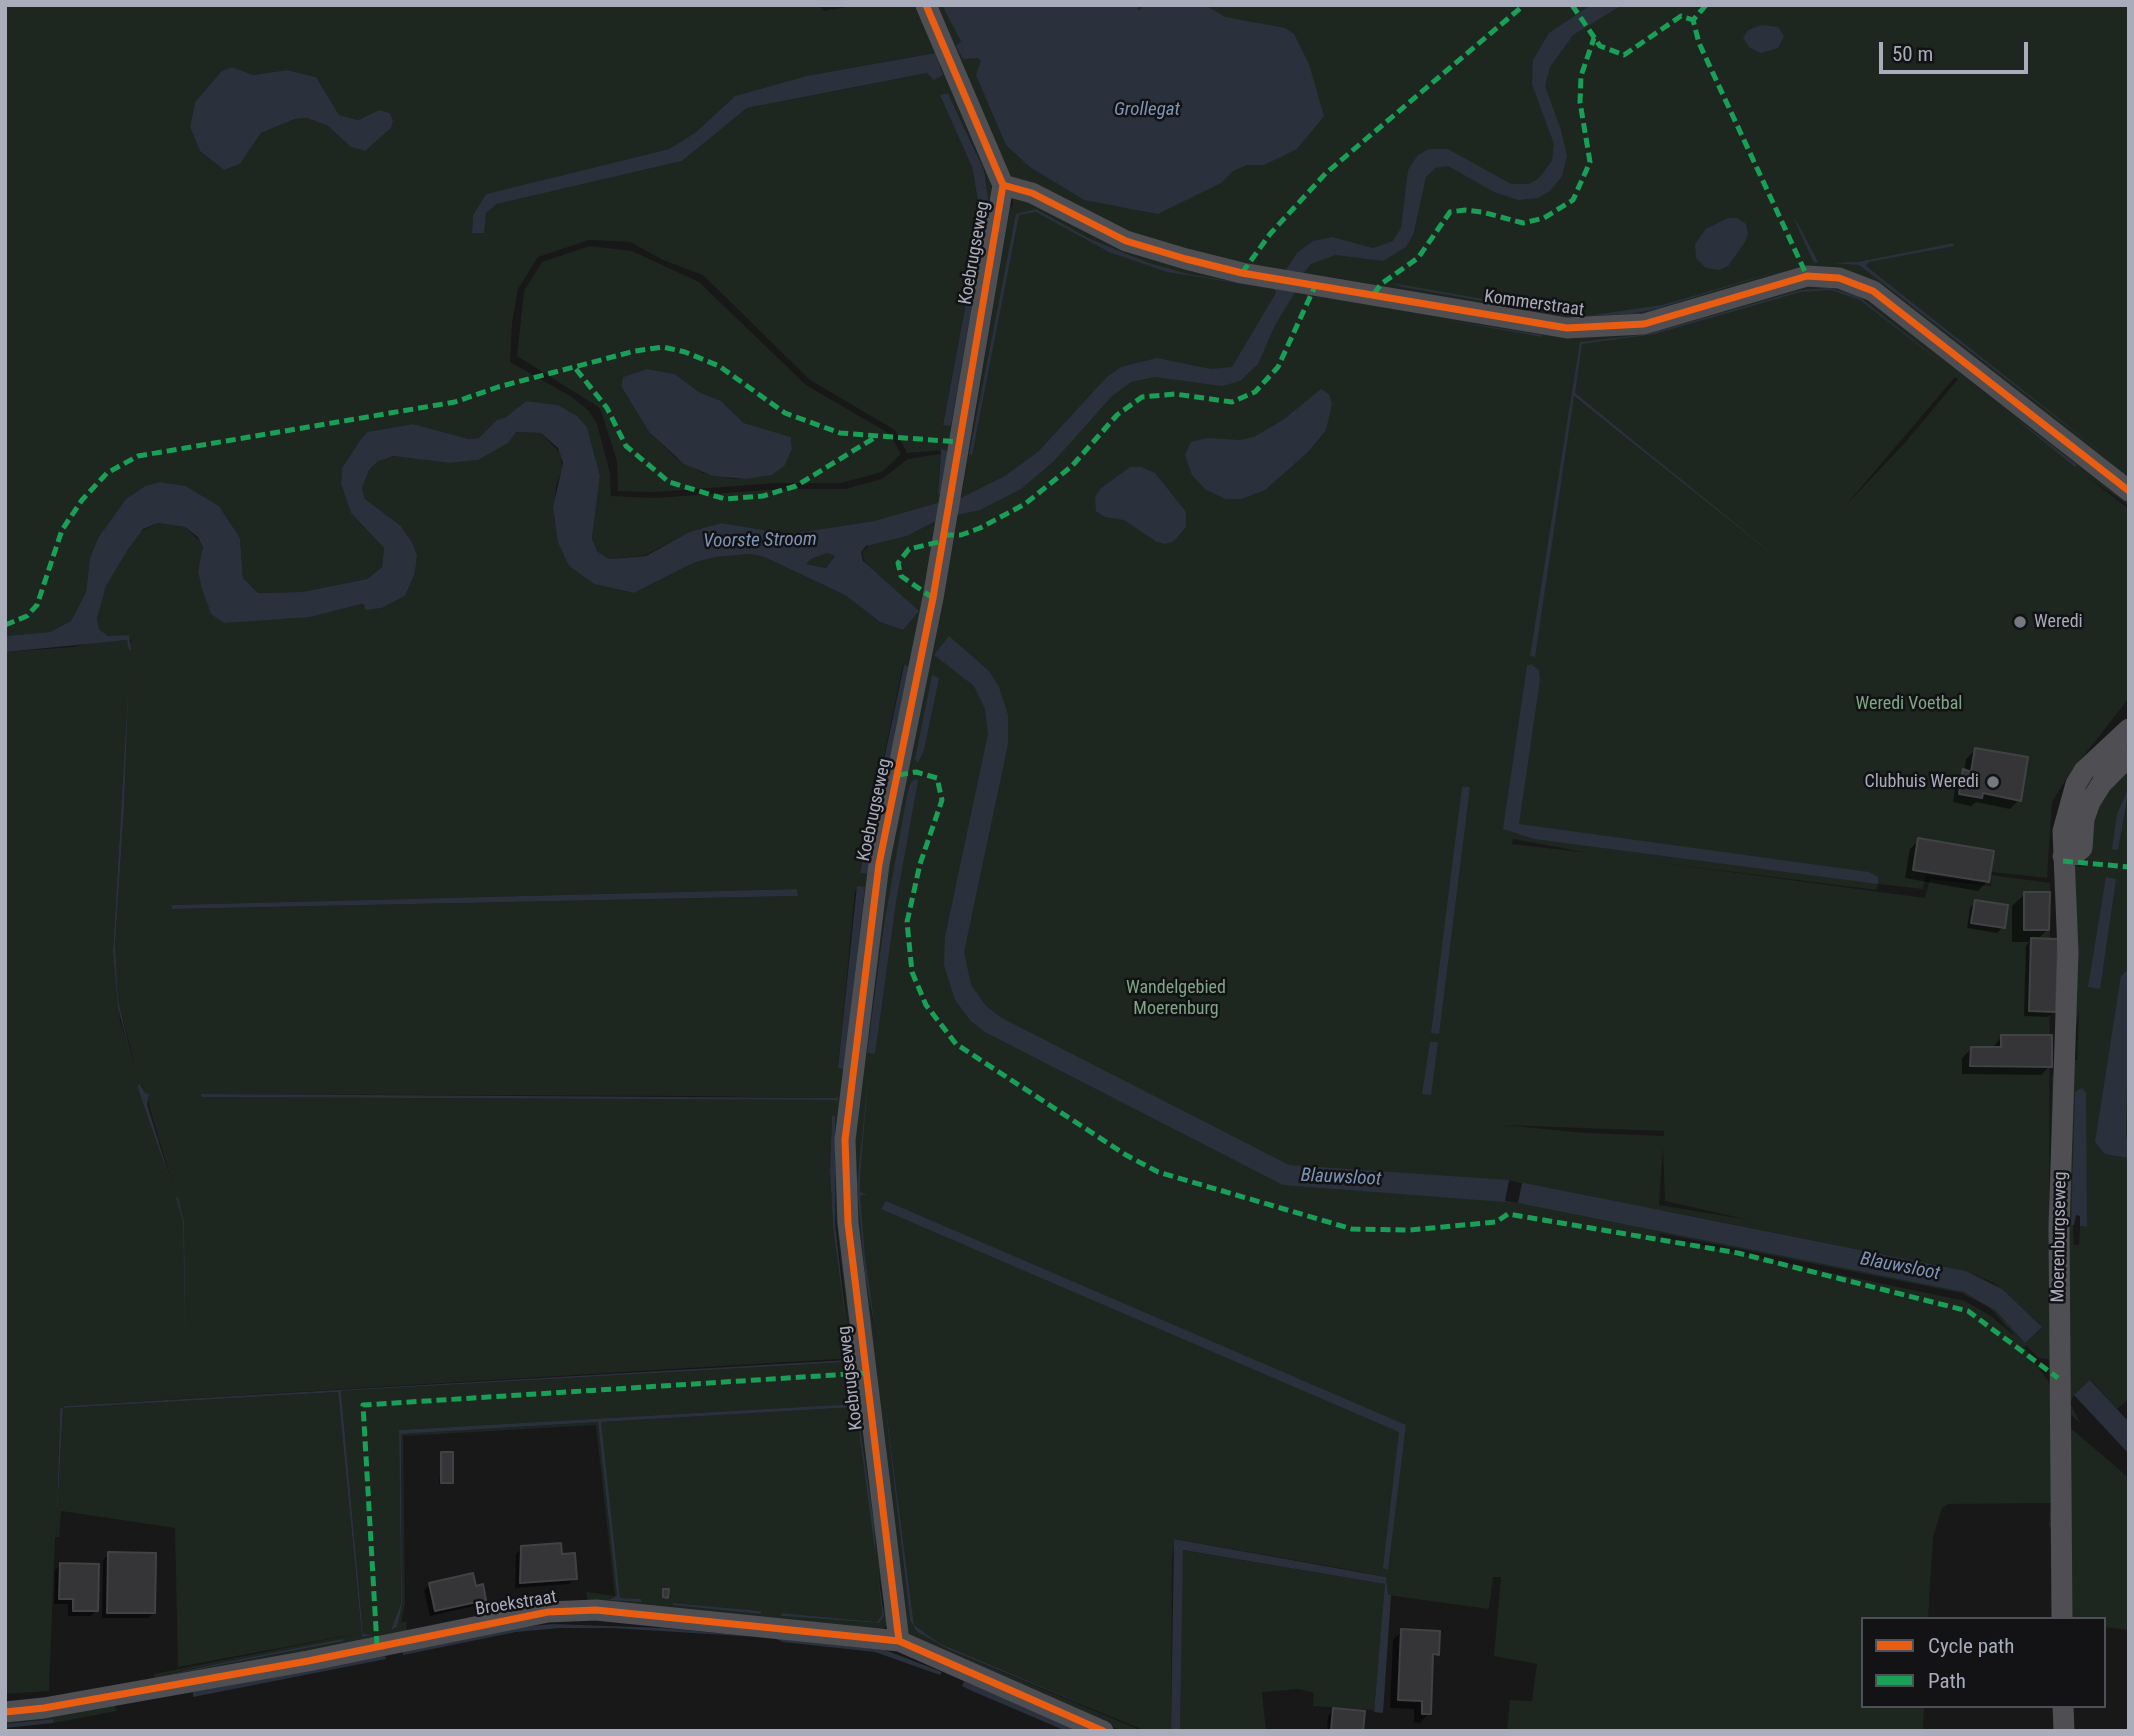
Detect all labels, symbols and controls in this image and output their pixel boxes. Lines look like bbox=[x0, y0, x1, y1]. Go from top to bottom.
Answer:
scale bar bbox=[1882, 28, 2031, 72]
text: 50 m bbox=[1892, 42, 1933, 66]
water label: Grollegat bbox=[1114, 99, 1180, 121]
street label: Koebrugseweg bbox=[955, 200, 995, 306]
street label: Kommerstraat bbox=[1483, 286, 1585, 322]
water label: Voorste Stroom bbox=[703, 529, 817, 553]
place label: Weredi bbox=[2034, 611, 2083, 633]
marker: Weredi bbox=[2012, 614, 2028, 630]
park label: Weredi Voetbal bbox=[1856, 693, 1962, 715]
street label: Koebrugseweg bbox=[854, 757, 896, 863]
place label: Clubhuis Weredi bbox=[1865, 771, 1979, 793]
marker: Clubhuis Weredi bbox=[1985, 774, 2001, 790]
park label: Wandelgebied Moerenburg bbox=[1126, 977, 1226, 1020]
water label: Blauwsloot bbox=[1300, 1165, 1382, 1191]
street label: Moerenburgseweg bbox=[2048, 1171, 2072, 1303]
water label: Blauwsloot bbox=[1858, 1248, 1942, 1286]
street label: Koebrugseweg bbox=[834, 1325, 868, 1431]
street label: Broekstraat bbox=[474, 1587, 558, 1621]
legend bbox=[1861, 1617, 2106, 1708]
text: Cycle path bbox=[1928, 1634, 2014, 1658]
text: Path bbox=[1928, 1669, 1966, 1693]

